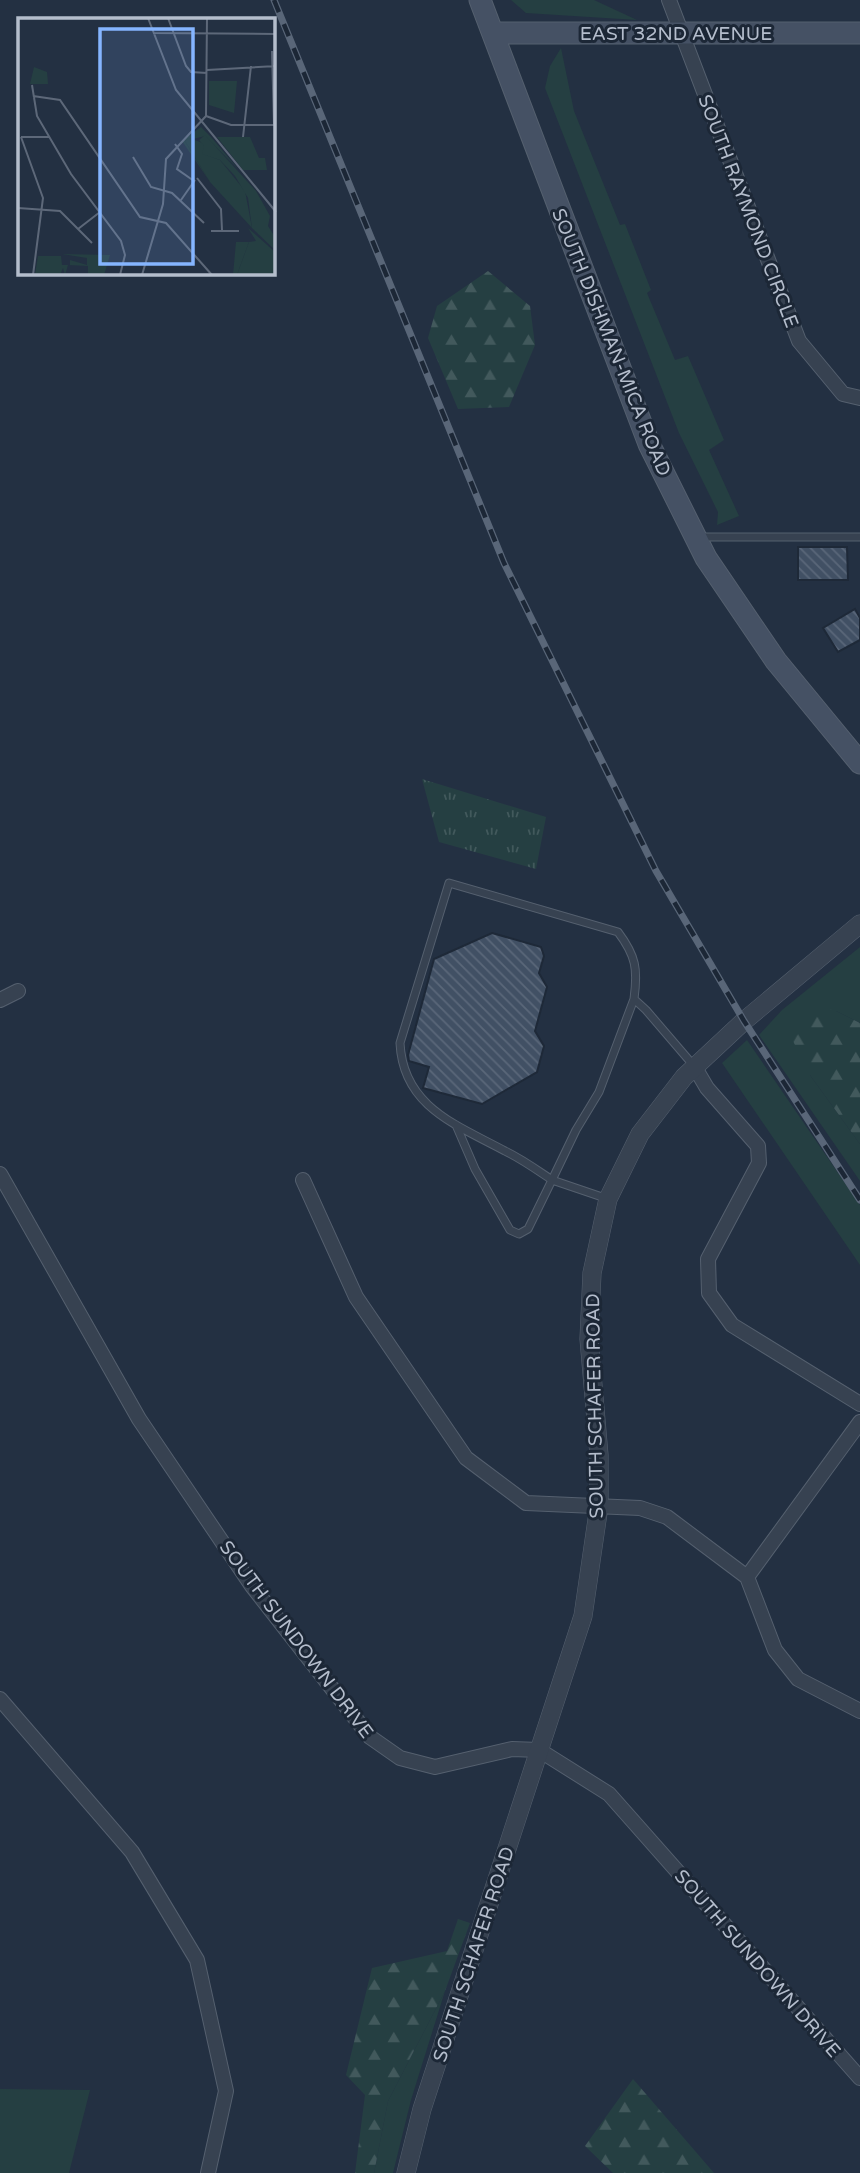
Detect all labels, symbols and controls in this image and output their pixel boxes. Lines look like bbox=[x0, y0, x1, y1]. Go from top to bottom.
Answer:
inset map bbox=[18, 18, 275, 275]
street label: EAST 32ND AVENUE bbox=[580, 23, 772, 45]
street label: SOUTH RAYMOND CIRCLE bbox=[693, 92, 803, 331]
street label: SOUTH DISHMAN-MICA ROAD bbox=[547, 205, 675, 479]
street label: SOUTH SCHAFER ROAD bbox=[582, 1293, 608, 1519]
street label: SOUTH SUNDOWN DRIVE bbox=[215, 1537, 378, 1743]
street label: SOUTH SCHAFER ROAD bbox=[429, 1844, 519, 2065]
street label: SOUTH SUNDOWN DRIVE bbox=[670, 1865, 845, 2062]

